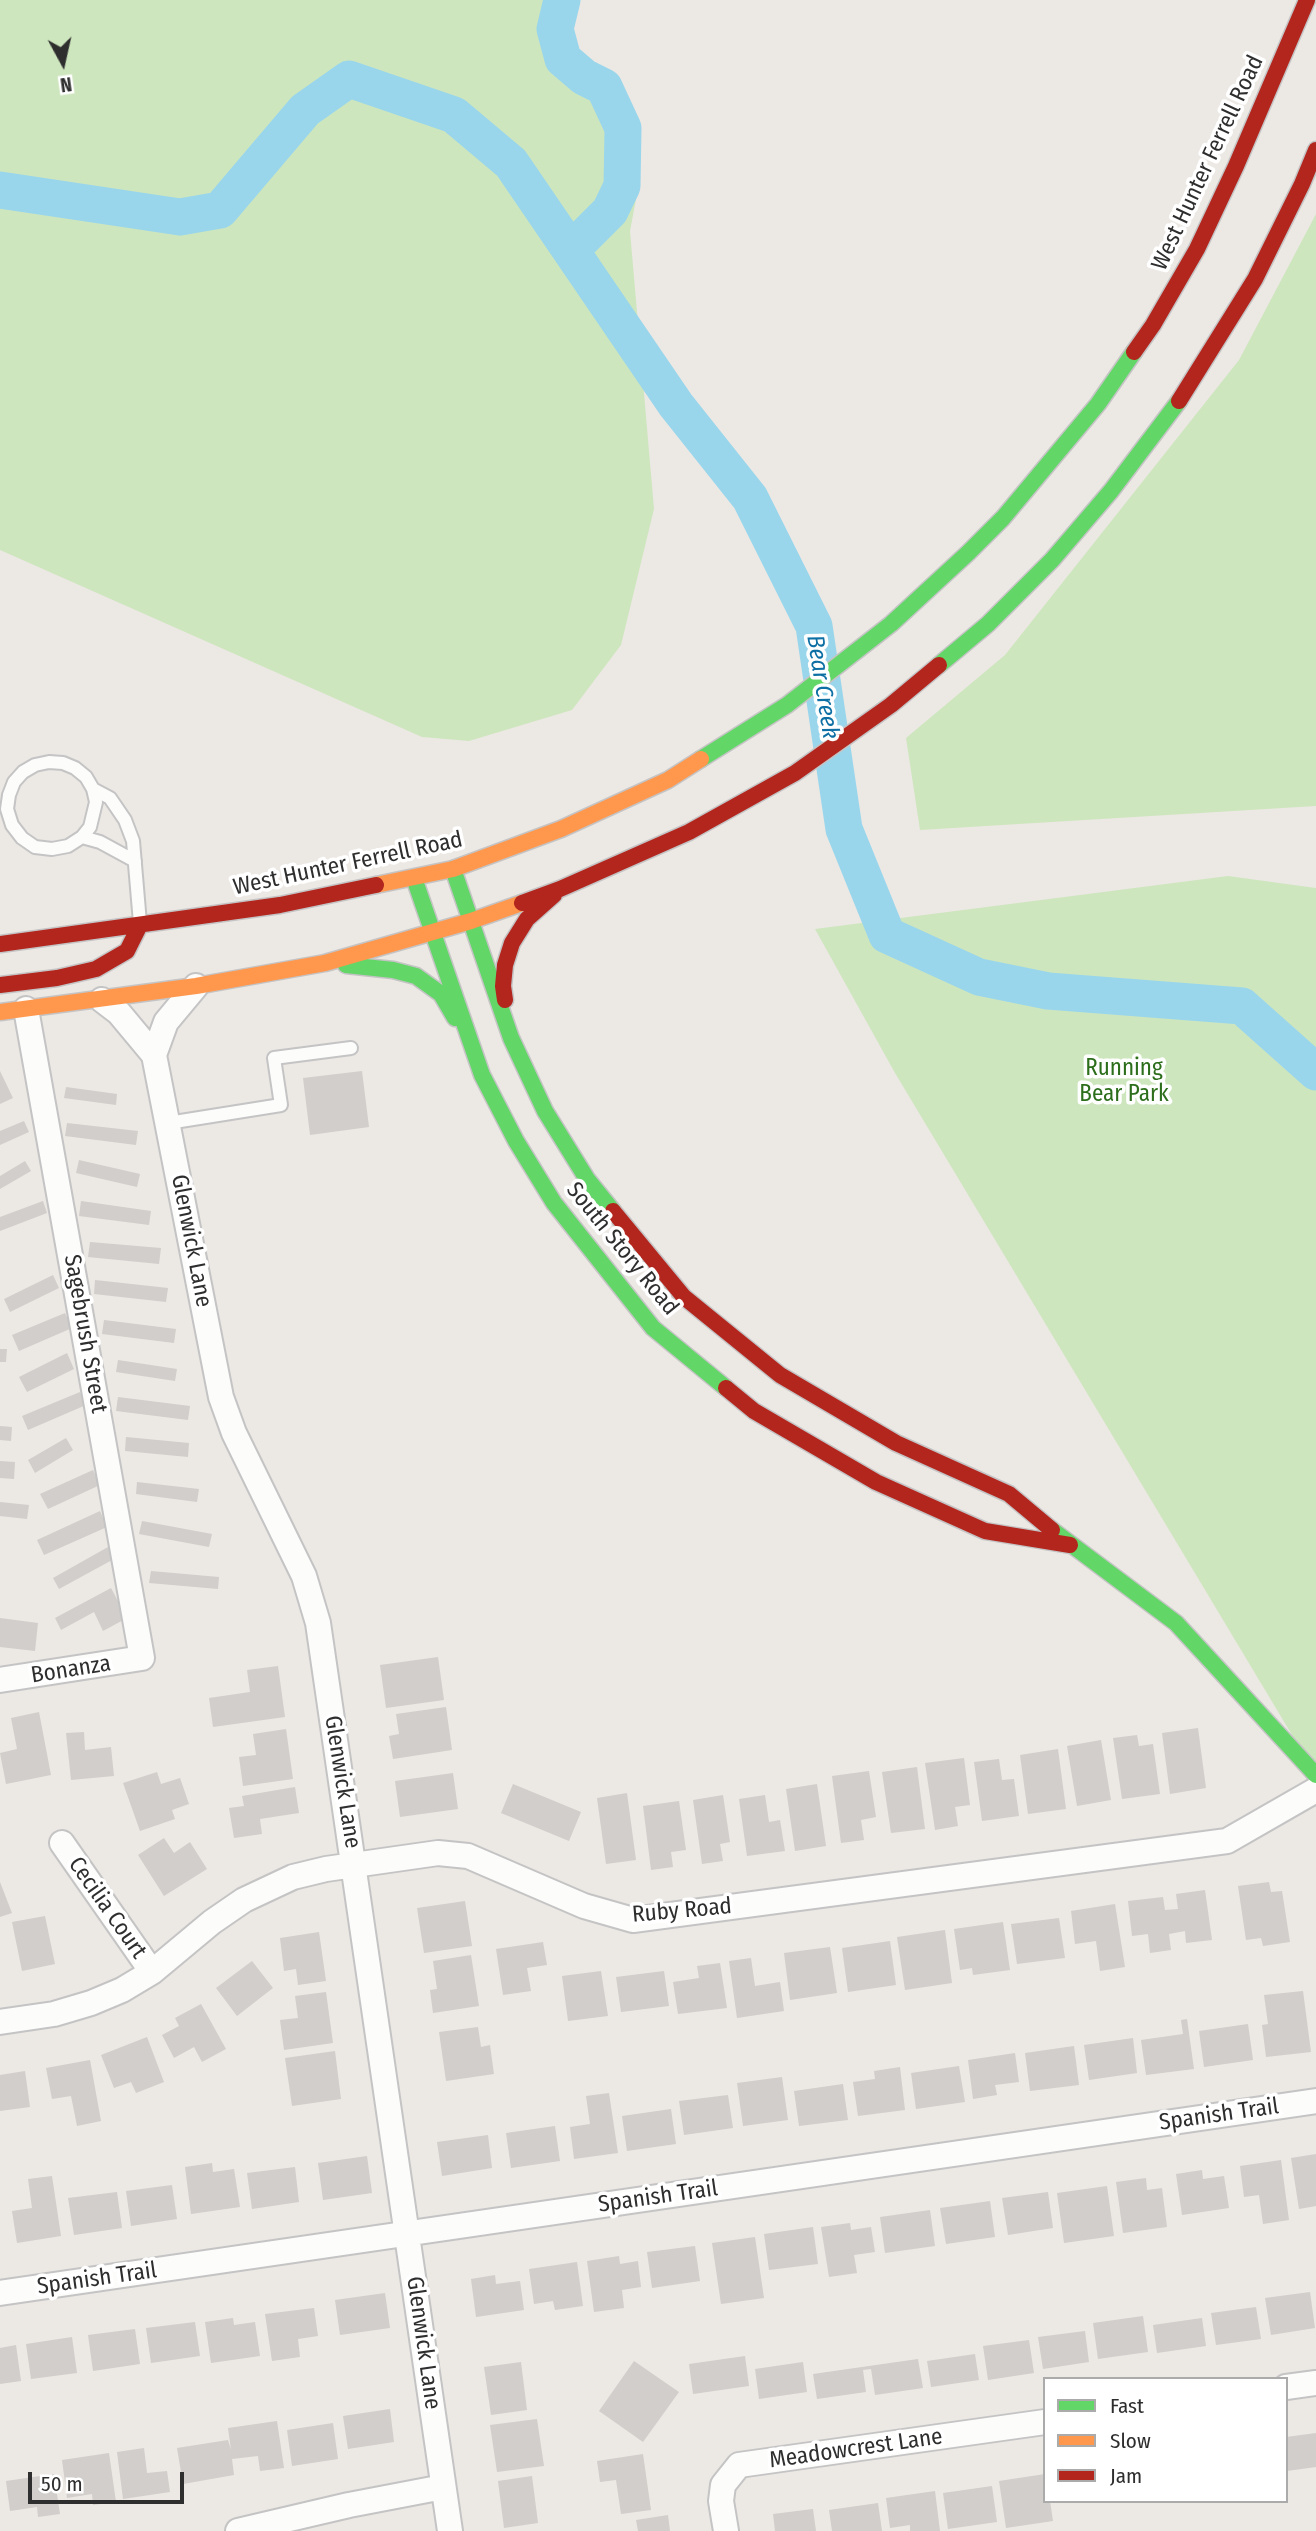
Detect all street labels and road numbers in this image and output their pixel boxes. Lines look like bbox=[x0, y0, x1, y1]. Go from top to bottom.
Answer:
street label: West Hunter Ferrell Road bbox=[1146, 51, 1270, 275]
street label: West Hunter Ferrell Road bbox=[231, 826, 465, 902]
street label: Glenwick Lane bbox=[165, 1172, 217, 1310]
street label: South Story Road bbox=[560, 1177, 684, 1321]
street label: Sagebrush Street bbox=[57, 1253, 113, 1415]
street label: Bonanza bbox=[29, 1650, 113, 1690]
street label: Glenwick Lane bbox=[318, 1714, 366, 1850]
street label: Cecilia Court bbox=[62, 1852, 152, 1964]
street label: Ruby Road bbox=[631, 1893, 733, 1929]
street label: Spanish Trail bbox=[1157, 2093, 1281, 2137]
street label: Spanish Trail bbox=[596, 2175, 720, 2219]
street label: Spanish Trail bbox=[35, 2257, 159, 2301]
street label: Glenwick Lane bbox=[400, 2275, 446, 2411]
street label: Meadowcrest Lane bbox=[768, 2423, 944, 2475]

